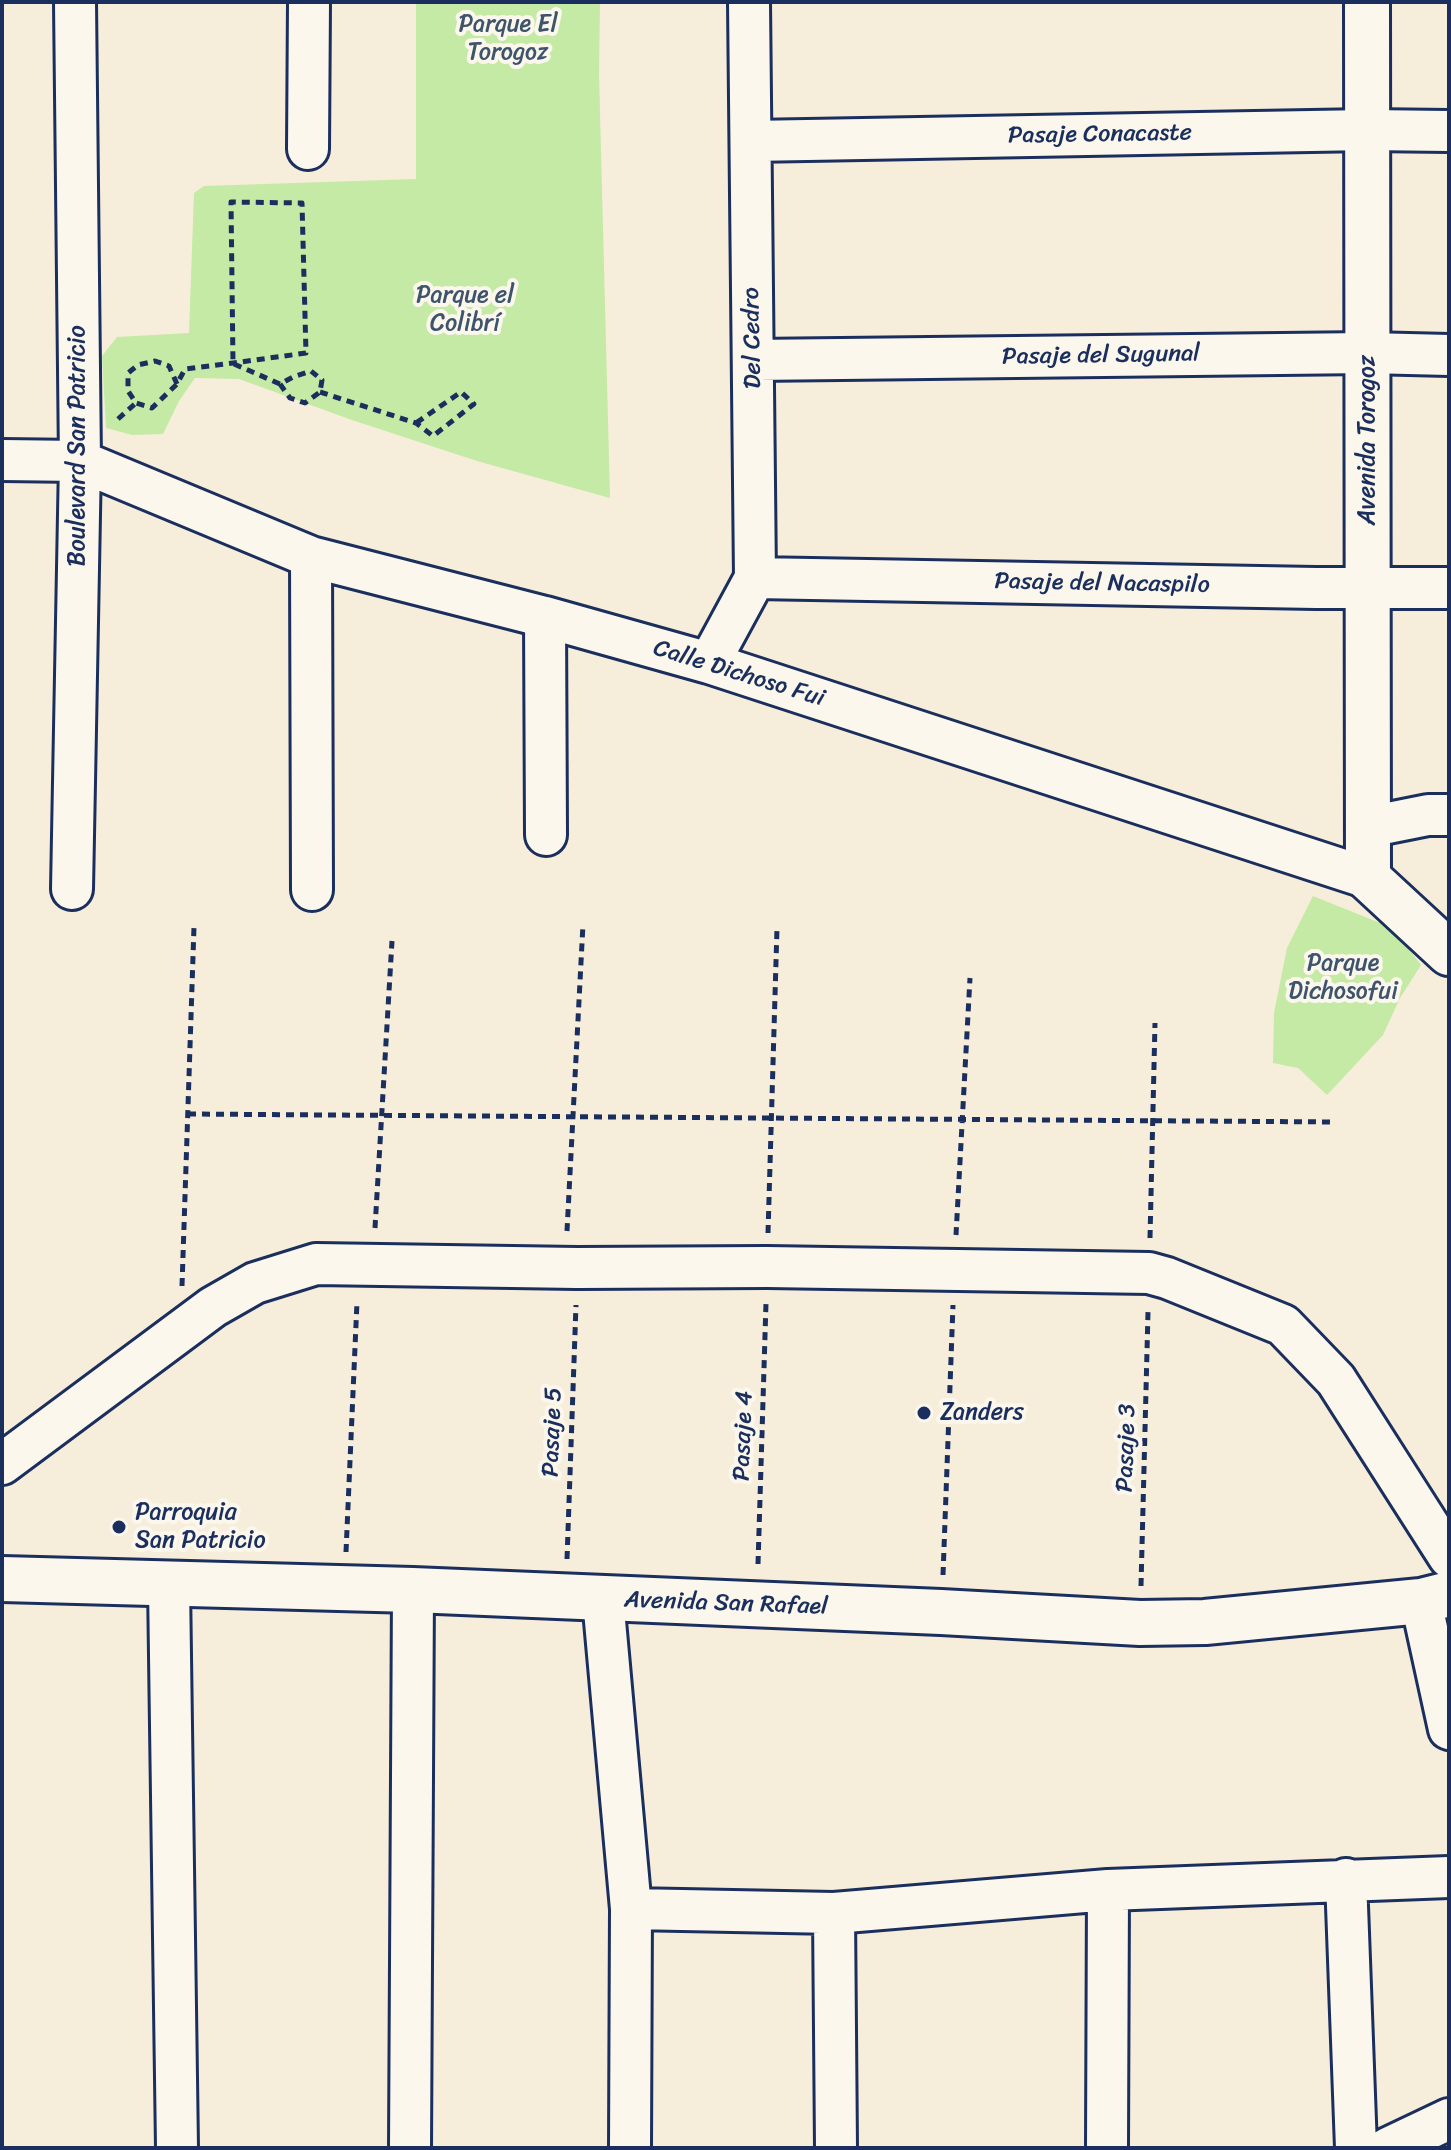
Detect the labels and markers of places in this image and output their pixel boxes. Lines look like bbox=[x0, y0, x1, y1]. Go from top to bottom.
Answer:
place label: Zanders bbox=[940, 1399, 1024, 1427]
marker: Zanders bbox=[915, 1404, 933, 1422]
place label: Parroquia San Patricio bbox=[135, 1499, 266, 1555]
marker: Parroquia San Patricio bbox=[110, 1518, 128, 1536]

